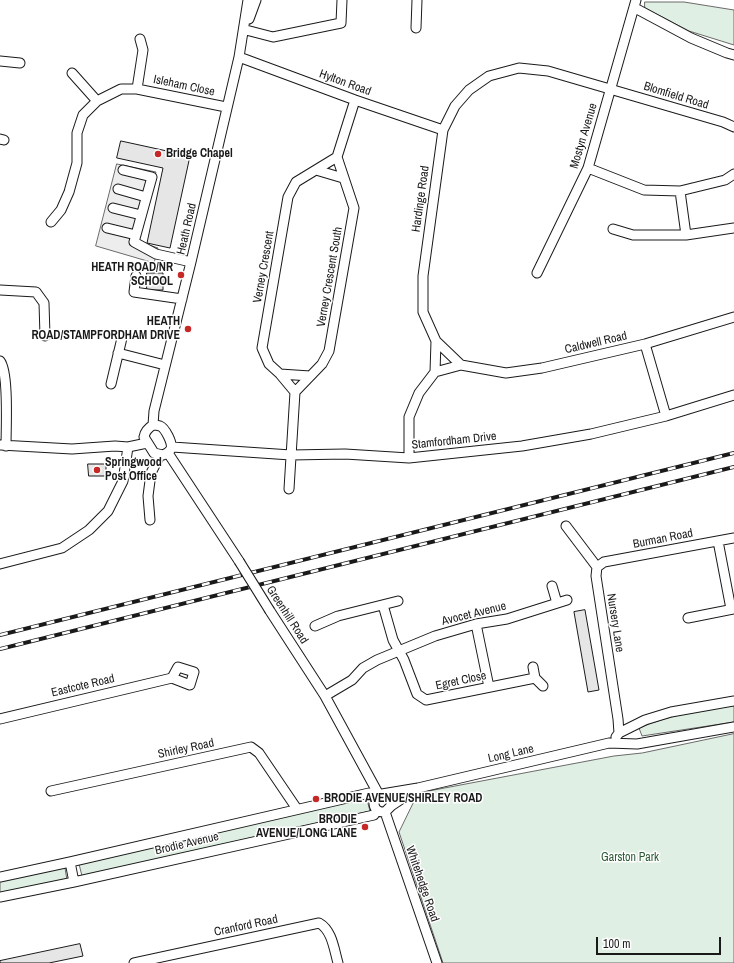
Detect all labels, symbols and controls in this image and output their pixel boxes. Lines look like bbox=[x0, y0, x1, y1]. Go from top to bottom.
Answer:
street label: Hylton Road bbox=[317, 67, 373, 99]
street label: Isleham Close bbox=[152, 72, 216, 100]
street label: Blomfield Road bbox=[642, 79, 710, 113]
street label: Mostyn Avenue bbox=[567, 102, 601, 170]
place label: Bridge Chapel bbox=[166, 147, 233, 161]
marker: Bridge Chapel bbox=[153, 149, 163, 159]
street label: Hardinge Road bbox=[409, 165, 433, 233]
street label: Heath Road bbox=[174, 202, 200, 256]
street label: Verney Crescent South bbox=[314, 226, 346, 328]
street label: Verney Crescent bbox=[251, 230, 277, 304]
place label: HEATH ROAD/NR SCHOOL bbox=[91, 261, 173, 289]
marker: HEATH ROAD/NR SCHOOL bbox=[176, 270, 186, 280]
place label: HEATH ROAD/STAMPFORDHAM DRIVE bbox=[31, 315, 180, 343]
marker: HEATH ROAD/STAMPFORDHAM DRIVE bbox=[183, 324, 193, 334]
street label: Caldwell Road bbox=[563, 329, 629, 357]
street label: Stamfordham Drive bbox=[411, 429, 497, 453]
place label: Springwood Post Office bbox=[105, 456, 162, 484]
marker: Springwood Post Office bbox=[92, 465, 102, 475]
street label: Burman Road bbox=[632, 526, 694, 552]
street label: Greenhill Road bbox=[263, 583, 311, 647]
street label: Nursery Lane bbox=[603, 593, 627, 653]
street label: Avocet Avenue bbox=[440, 599, 508, 629]
street label: Egret Close bbox=[434, 669, 488, 693]
street label: Eastcote Road bbox=[50, 672, 116, 700]
street label: Shirley Road bbox=[157, 736, 215, 762]
street label: Long Lane bbox=[487, 742, 535, 766]
place label: BRODIE AVENUE/SHIRLEY ROAD bbox=[324, 792, 482, 806]
marker: BRODIE AVENUE/SHIRLEY ROAD bbox=[311, 794, 321, 804]
place label: BRODIE AVENUE/LONG LANE bbox=[256, 813, 357, 841]
marker: BRODIE AVENUE/LONG LANE bbox=[360, 822, 370, 832]
street label: Brodie Avenue bbox=[154, 830, 220, 858]
street label: Whitehedge Road bbox=[402, 844, 442, 924]
park label: Garston Park bbox=[601, 851, 659, 865]
street label: Cranford Road bbox=[213, 912, 279, 940]
scale bar bbox=[598, 929, 723, 955]
text: 100 m bbox=[603, 936, 630, 952]

